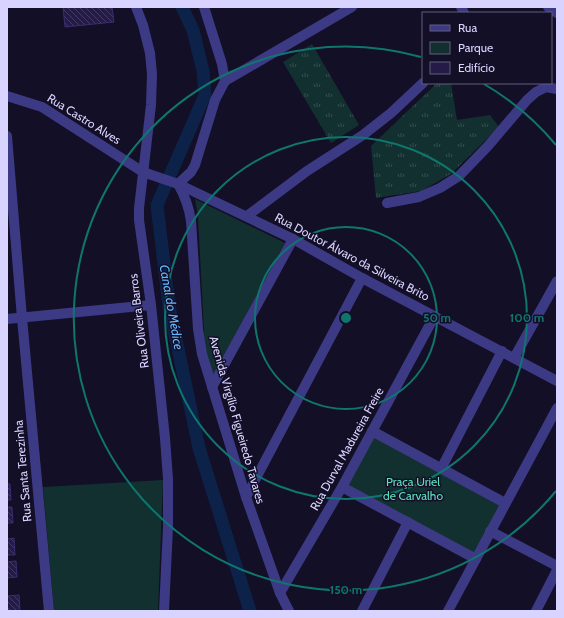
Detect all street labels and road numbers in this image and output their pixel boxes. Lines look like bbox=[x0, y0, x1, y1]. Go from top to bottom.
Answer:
street label: Rua Castro Alves bbox=[45, 90, 124, 147]
street label: Rua Doutor Álvaro da Silveira Brito bbox=[272, 209, 433, 304]
street label: Rua Oliveira Barros bbox=[125, 273, 152, 369]
street label: Avenida Virgílio Figueiredo Tavares bbox=[206, 334, 269, 505]
street label: Rua Durval Madureira Freire bbox=[306, 385, 387, 513]
street label: Rua Santa Terezinha bbox=[11, 419, 34, 523]

